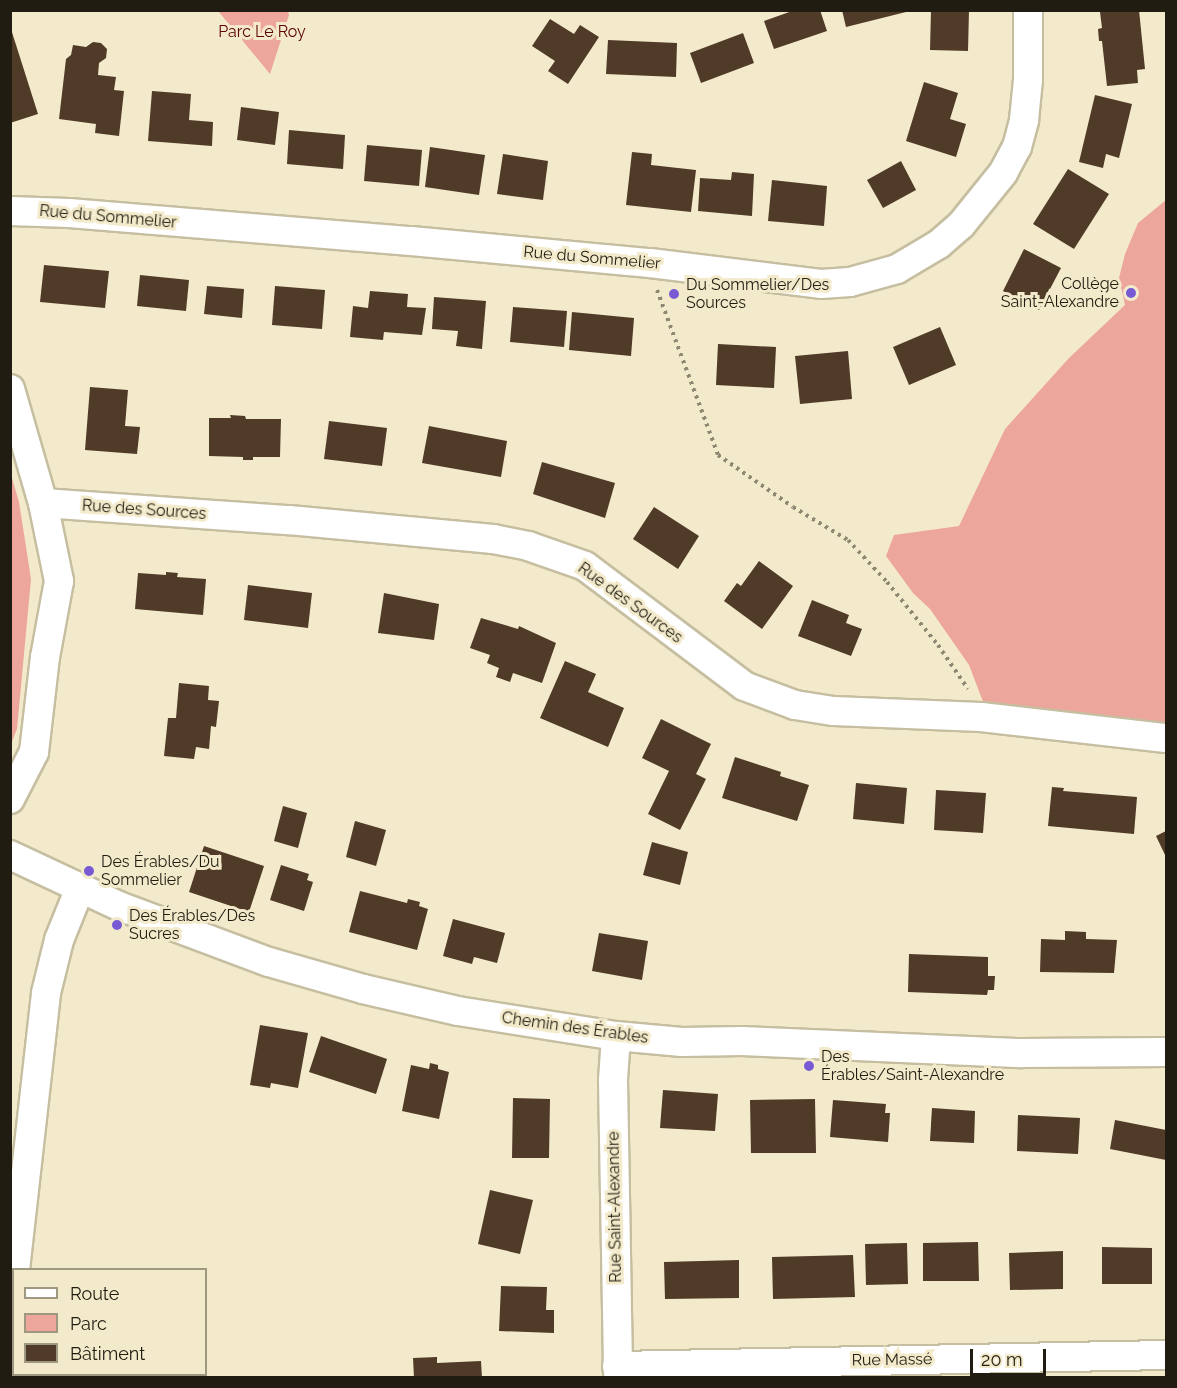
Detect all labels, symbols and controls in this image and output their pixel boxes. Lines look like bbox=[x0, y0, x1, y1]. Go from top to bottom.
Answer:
park label: Parc Le Roy bbox=[218, 22, 306, 42]
street label: Rue du Sommelier bbox=[39, 201, 177, 233]
street label: Rue du Sommelier bbox=[523, 242, 661, 274]
place label: Collège Saint-Alexandre bbox=[1001, 274, 1119, 312]
place label: Du Sommelier/Des Sources bbox=[686, 275, 829, 313]
marker: Collège Saint-Alexandre bbox=[1124, 286, 1138, 300]
marker: Du Sommelier/Des Sources bbox=[667, 287, 681, 301]
street label: Rue des Sources bbox=[81, 496, 207, 524]
street label: Rue des Sources bbox=[574, 559, 686, 647]
place label: Des Érables/Du Sommelier bbox=[101, 852, 220, 890]
marker: Des Érables/Du Sommelier bbox=[82, 864, 96, 878]
place label: Des Érables/Des Sucres bbox=[129, 906, 255, 944]
marker: Des Érables/Des Sucres bbox=[110, 918, 124, 932]
street label: Chemin des Érables bbox=[501, 1008, 649, 1048]
place label: Des Érables/Saint-Alexandre bbox=[821, 1047, 1004, 1085]
marker: Des Érables/Saint-Alexandre bbox=[802, 1059, 816, 1073]
street label: Rue Saint-Alexandre bbox=[604, 1131, 626, 1283]
legend bbox=[12, 1268, 207, 1376]
text: Route bbox=[70, 1283, 119, 1304]
text: Parc bbox=[70, 1313, 107, 1334]
scale bar bbox=[973, 1337, 1050, 1375]
text: Bâtiment bbox=[70, 1343, 145, 1364]
text: 20 m bbox=[981, 1349, 1023, 1370]
street label: Rue Massé bbox=[851, 1350, 933, 1370]

